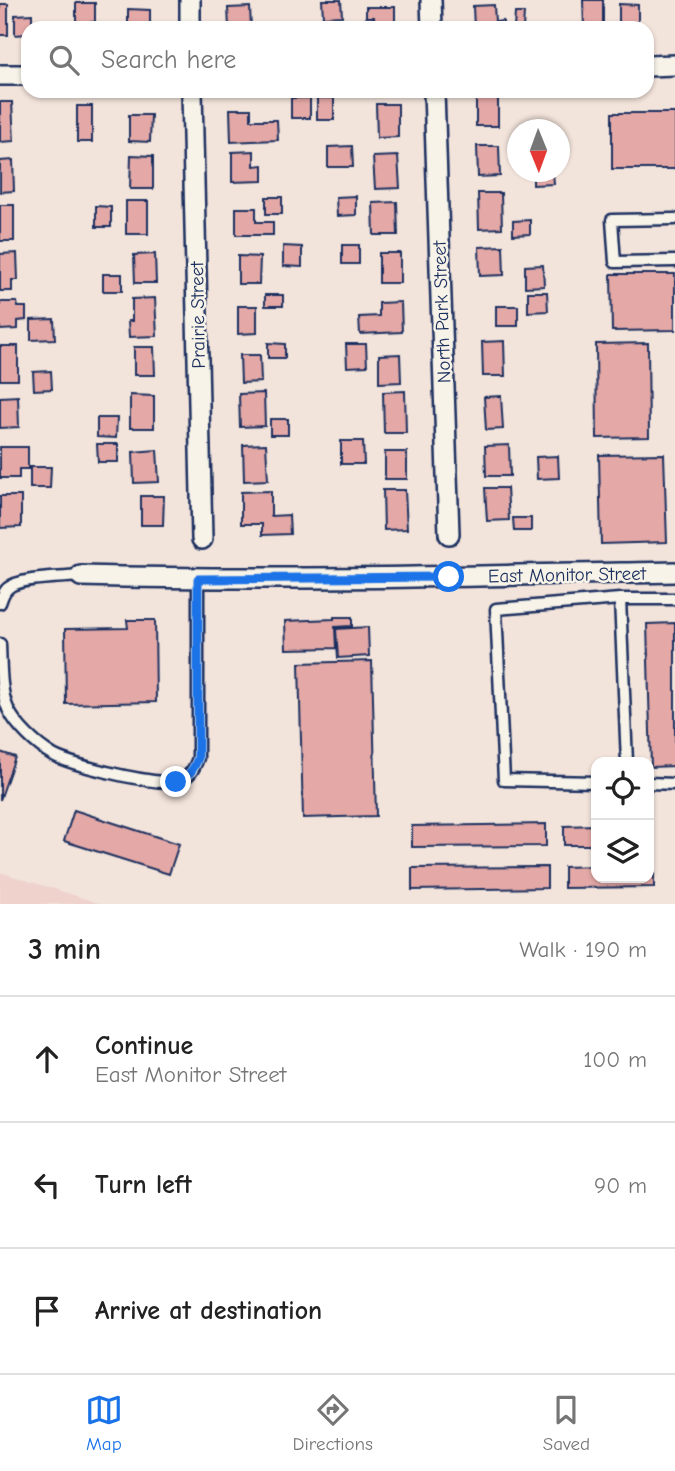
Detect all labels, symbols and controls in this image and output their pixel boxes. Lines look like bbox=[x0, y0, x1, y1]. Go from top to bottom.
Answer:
search box bbox=[21, 21, 654, 98]
icon: search bbox=[45, 41, 83, 79]
text: Search here bbox=[101, 45, 236, 75]
north arrow bbox=[507, 119, 570, 182]
street label: North Park Street bbox=[429, 240, 455, 383]
street label: Prairie Street bbox=[186, 261, 210, 369]
route start bbox=[433, 561, 464, 592]
street label: East Monitor Street bbox=[488, 563, 647, 587]
map controls bbox=[591, 757, 654, 883]
button: locate bbox=[591, 757, 654, 820]
route end bbox=[160, 766, 191, 797]
button: layers bbox=[591, 820, 654, 883]
text: 3 min bbox=[28, 932, 101, 967]
text: Walk · 190 m bbox=[519, 936, 647, 963]
text: Continue bbox=[95, 1031, 193, 1061]
icon: ahead bbox=[28, 1040, 66, 1078]
text: 100 m bbox=[583, 1046, 647, 1073]
text: East Monitor Street bbox=[95, 1061, 286, 1088]
icon: left bbox=[28, 1166, 66, 1204]
text: Turn left bbox=[95, 1170, 192, 1200]
text: 90 m bbox=[594, 1172, 647, 1199]
icon: arrive bbox=[28, 1292, 66, 1330]
text: Arrive at destination bbox=[95, 1296, 322, 1326]
tab: Map bbox=[85, 1391, 123, 1455]
tab: Directions bbox=[293, 1391, 373, 1455]
tab: Saved bbox=[543, 1391, 590, 1455]

